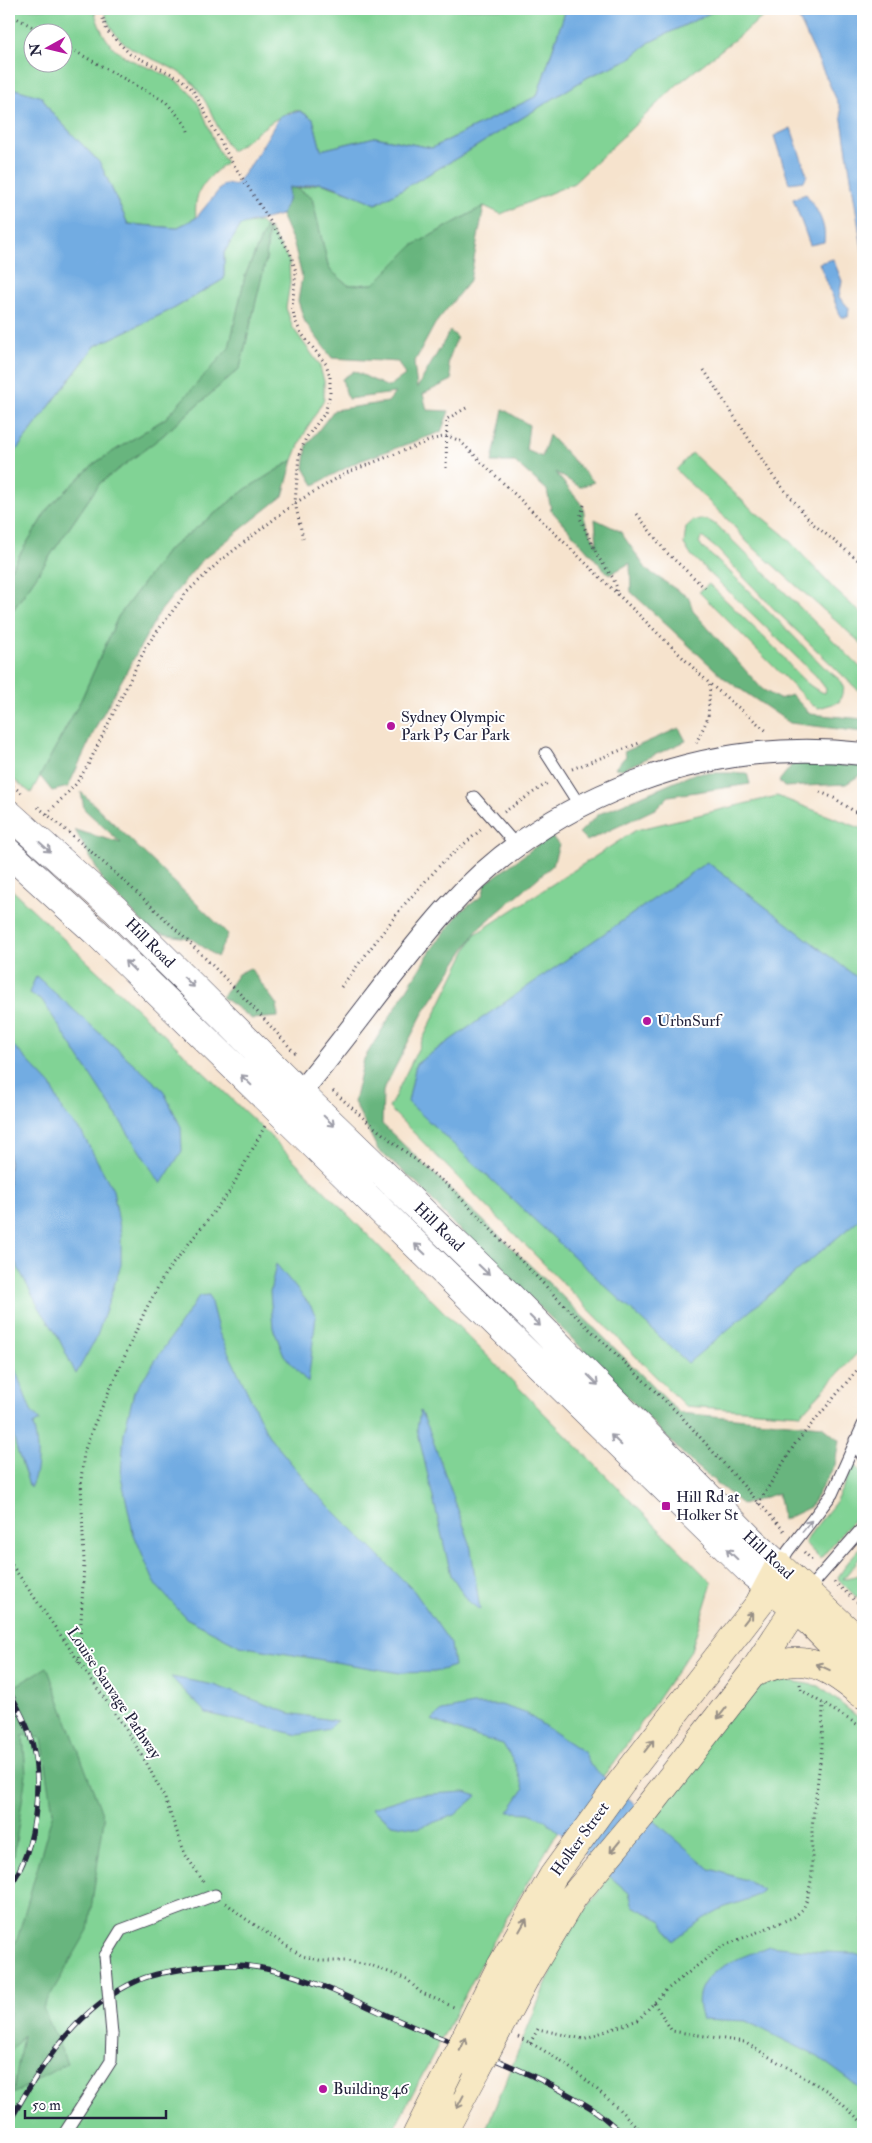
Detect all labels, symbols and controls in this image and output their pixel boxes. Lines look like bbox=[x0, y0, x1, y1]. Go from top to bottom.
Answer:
north arrow bbox=[22, 22, 72, 72]
text: N bbox=[26, 42, 45, 58]
place label: Sydney Olympic Park P5 Car Park bbox=[401, 707, 510, 745]
marker: Sydney Olympic Park P5 Car Park bbox=[385, 720, 397, 732]
one-way arrow bbox=[39, 841, 52, 853]
street label: Hill Road bbox=[121, 914, 179, 972]
one-way arrow bbox=[124, 960, 136, 972]
one-way arrow bbox=[183, 976, 195, 988]
place label: UrbnSurf bbox=[657, 1011, 723, 1031]
marker: UrbnSurf bbox=[641, 1015, 653, 1027]
one-way arrow bbox=[240, 1074, 252, 1086]
one-way arrow bbox=[323, 1115, 335, 1127]
street label: Hill Road bbox=[410, 1198, 468, 1256]
one-way arrow bbox=[414, 1243, 426, 1255]
one-way arrow bbox=[478, 1264, 490, 1276]
one-way arrow bbox=[529, 1315, 541, 1327]
one-way arrow bbox=[587, 1374, 599, 1386]
one-way arrow bbox=[610, 1434, 622, 1447]
place label: Hill Rd at Holker St bbox=[676, 1487, 739, 1525]
marker: Hill Rd at Holker St bbox=[660, 1500, 672, 1512]
one-way arrow bbox=[802, 1520, 813, 1533]
street label: Hill Road bbox=[738, 1526, 798, 1584]
one-way arrow bbox=[726, 1548, 739, 1560]
one-way arrow bbox=[743, 1612, 754, 1625]
street label: Louise Sauvage Pathway bbox=[62, 1623, 166, 1764]
one-way arrow bbox=[816, 1662, 831, 1672]
one-way arrow bbox=[716, 1706, 727, 1719]
one-way arrow bbox=[643, 1740, 654, 1753]
street label: Holker Street bbox=[546, 1798, 614, 1880]
one-way arrow bbox=[610, 1840, 621, 1853]
one-way arrow bbox=[519, 1919, 529, 1933]
one-way arrow bbox=[458, 2036, 468, 2051]
place label: Building 46 bbox=[333, 2079, 409, 2099]
marker: Building 46 bbox=[317, 2083, 329, 2095]
scale bar bbox=[25, 2088, 166, 2120]
one-way arrow bbox=[455, 2094, 465, 2109]
text: 50 m bbox=[32, 2096, 61, 2115]

